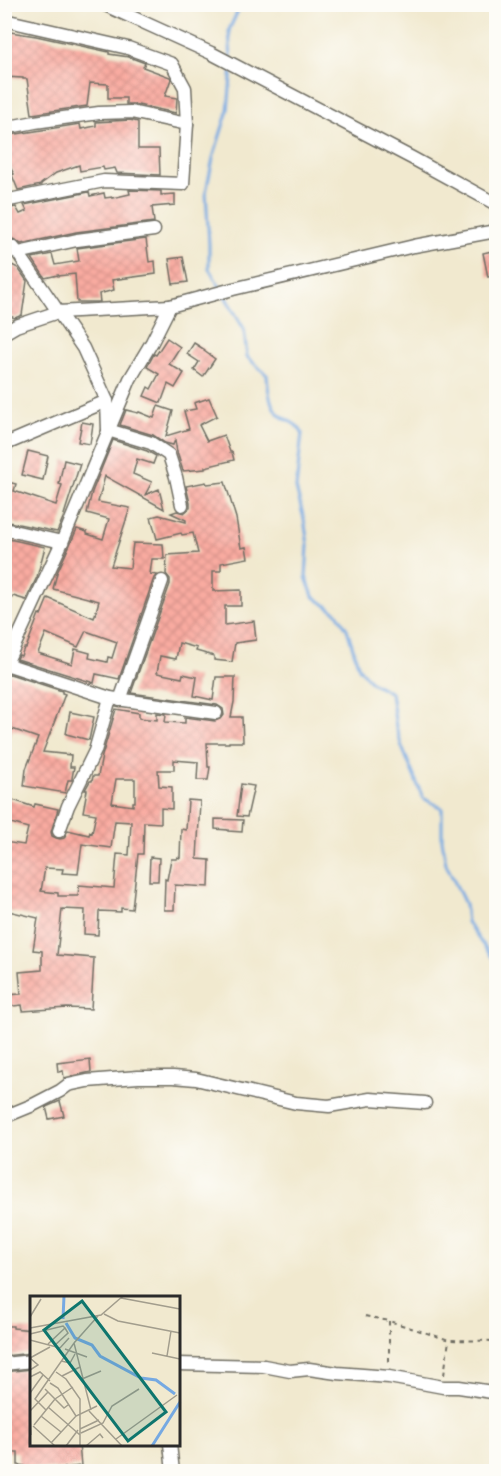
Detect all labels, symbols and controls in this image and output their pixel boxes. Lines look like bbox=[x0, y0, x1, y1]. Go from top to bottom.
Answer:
inset map bbox=[30, 1296, 180, 1446]

